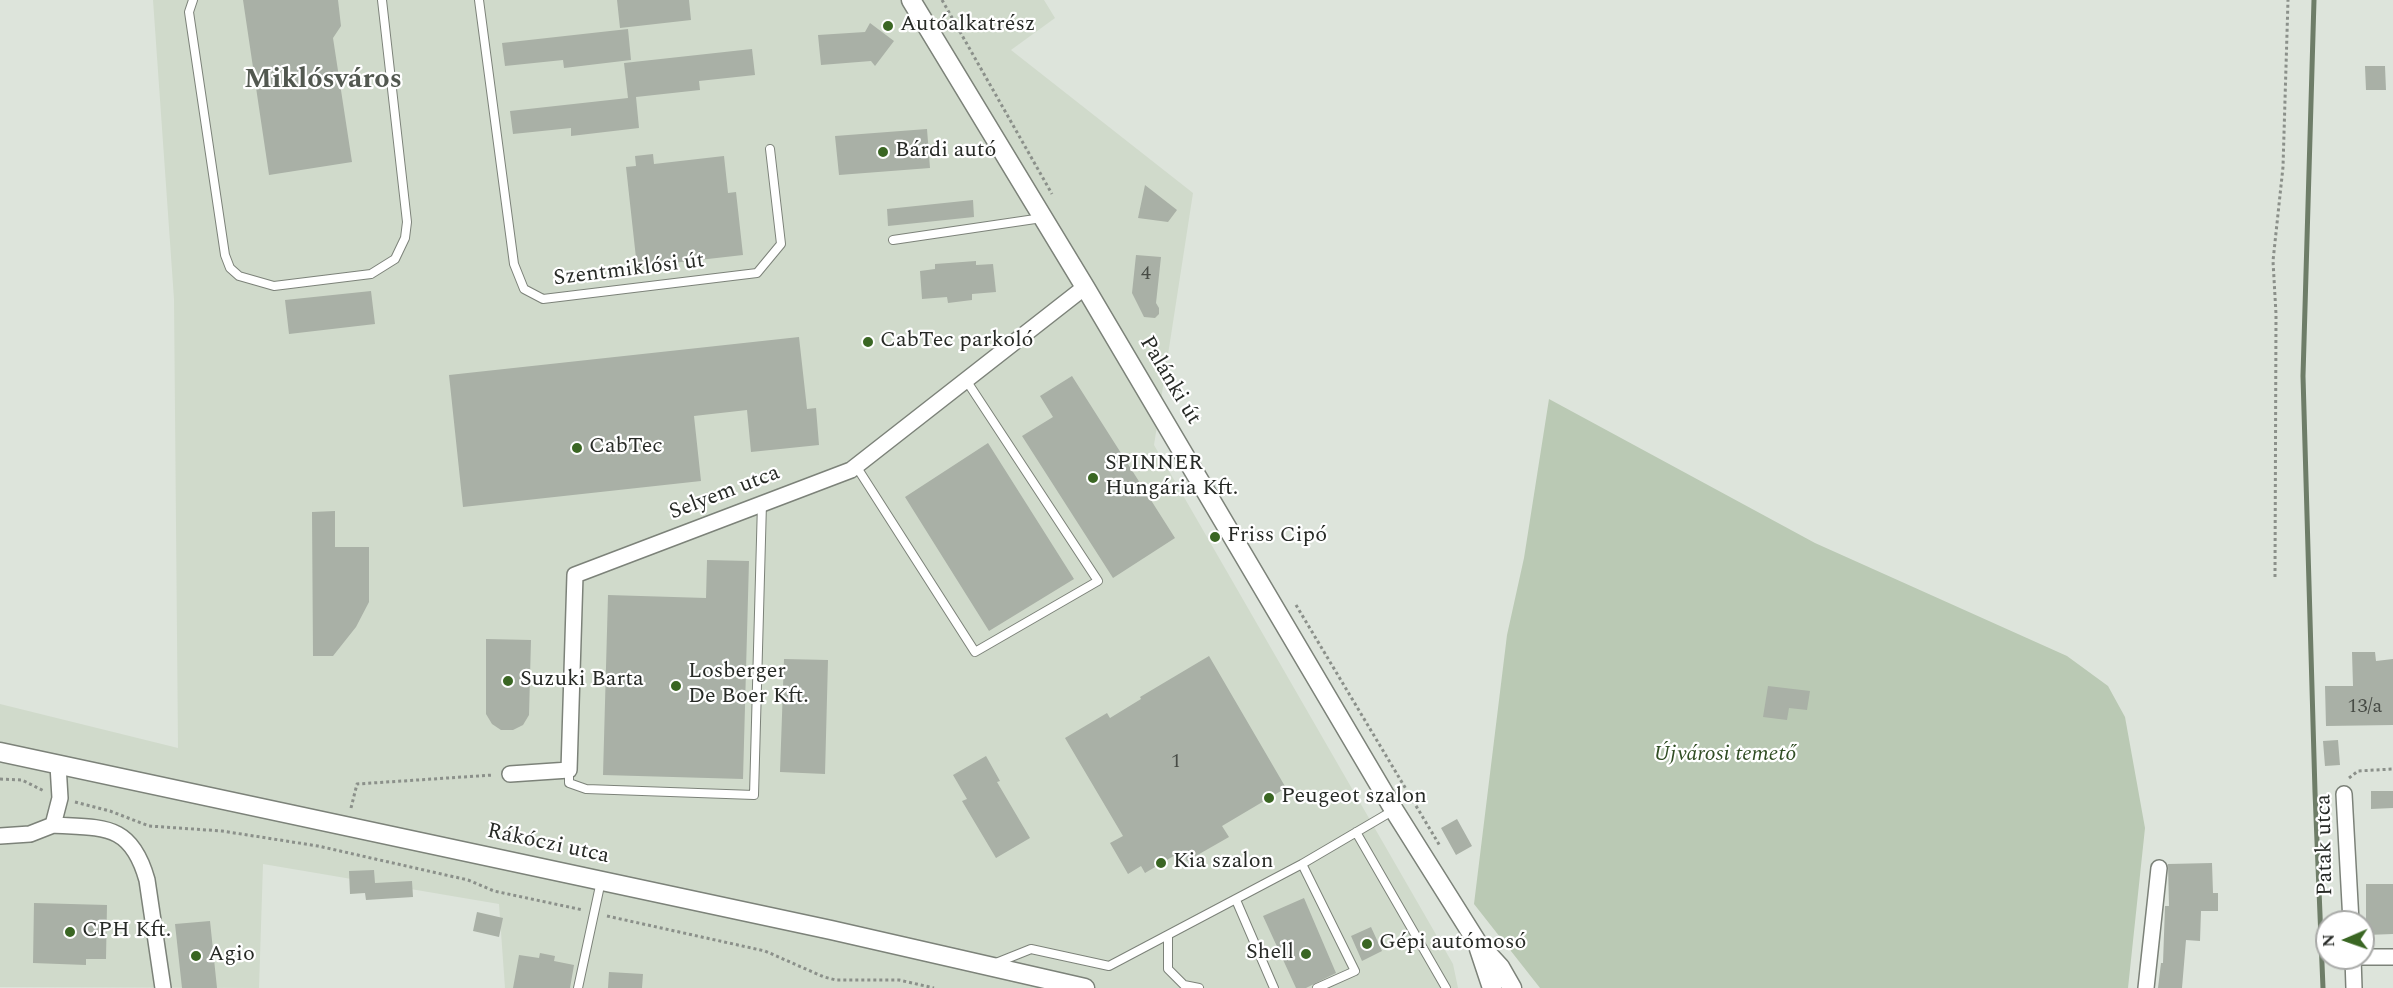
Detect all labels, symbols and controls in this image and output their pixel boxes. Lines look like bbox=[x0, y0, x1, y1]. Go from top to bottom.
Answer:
place label: Autóalkatrész bbox=[900, 13, 1035, 39]
marker: Autóalkatrész bbox=[881, 19, 895, 33]
district label: Miklósváros bbox=[244, 65, 402, 99]
place label: Bárdi autó bbox=[895, 139, 996, 165]
marker: Bárdi autó bbox=[876, 145, 890, 159]
street label: Szentmiklósi út bbox=[552, 249, 706, 293]
house number: 4 bbox=[1141, 263, 1151, 287]
place label: CabTec parkoló bbox=[880, 329, 1033, 355]
street label: Palánki út bbox=[1132, 332, 1206, 430]
marker: CabTec parkoló bbox=[861, 335, 875, 349]
place label: CabTec bbox=[589, 435, 663, 461]
marker: CabTec bbox=[570, 441, 584, 455]
place label: SPINNER Hungária Kft. bbox=[1105, 452, 1238, 504]
street label: Selyem utca bbox=[666, 461, 784, 527]
marker: SPINNER Hungária Kft. bbox=[1086, 471, 1100, 485]
place label: Friss Cipó bbox=[1227, 524, 1327, 550]
marker: Friss Cipó bbox=[1208, 530, 1222, 544]
place label: Losberger De Boer Kft. bbox=[688, 660, 809, 712]
place label: Suzuki Barta bbox=[520, 668, 644, 694]
marker: Suzuki Barta bbox=[501, 674, 515, 688]
marker: Losberger De Boer Kft. bbox=[669, 679, 683, 693]
house number: 13/a bbox=[2348, 696, 2382, 720]
park label: Újvárosi temető bbox=[1654, 743, 1796, 769]
house number: 1 bbox=[1171, 751, 1181, 775]
place label: Peugeot szalon bbox=[1281, 785, 1427, 811]
marker: Peugeot szalon bbox=[1262, 791, 1276, 805]
street label: Patak utca bbox=[2312, 794, 2340, 896]
street label: Rákóczi utca bbox=[485, 819, 611, 871]
place label: Kia szalon bbox=[1173, 850, 1273, 876]
marker: Kia szalon bbox=[1154, 856, 1168, 870]
north arrow bbox=[2315, 910, 2375, 970]
place label: CPH Kft. bbox=[82, 919, 171, 945]
marker: CPH Kft. bbox=[63, 925, 77, 939]
place label: Gépi autómosó bbox=[1379, 931, 1526, 957]
text: N bbox=[2317, 934, 2341, 948]
marker: Gépi autómosó bbox=[1360, 937, 1374, 951]
place label: Shell bbox=[1246, 941, 1294, 967]
place label: Agio bbox=[208, 943, 255, 969]
marker: Shell bbox=[1299, 947, 1313, 961]
marker: Agio bbox=[189, 949, 203, 963]

